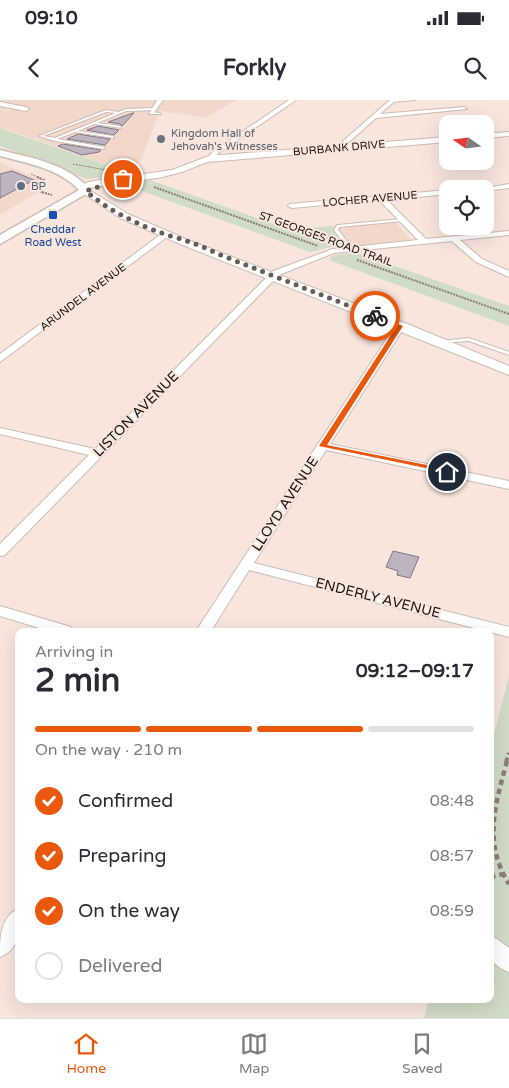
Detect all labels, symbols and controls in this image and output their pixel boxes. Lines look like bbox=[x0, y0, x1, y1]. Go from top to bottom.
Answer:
text: 09:10 bbox=[25, 7, 78, 29]
icon: back bbox=[20, 54, 48, 82]
icon: search bbox=[461, 54, 489, 82]
text: Forkly bbox=[223, 55, 286, 81]
north arrow bbox=[439, 115, 494, 170]
map controls bbox=[439, 115, 494, 235]
place label: Kingdom Hall of Jehovah's Witnesses bbox=[171, 127, 278, 153]
marker: Kingdom Hall of Jehovah's Witnesses bbox=[155, 133, 167, 145]
street label: BURBANK DRIVE bbox=[292, 137, 386, 159]
pin bbox=[102, 158, 144, 200]
icon: bag bbox=[109, 165, 137, 193]
marker: BP bbox=[15, 180, 27, 192]
place label: BP bbox=[31, 180, 46, 193]
button: locate bbox=[439, 180, 494, 235]
street label: LOCHER AVENUE bbox=[322, 188, 418, 210]
marker: Cheddar Road West bbox=[47, 209, 59, 221]
street label: ST GEORGES ROAD TRAIL bbox=[257, 209, 395, 269]
place label: Cheddar Road West bbox=[25, 223, 81, 249]
street label: ARUNDEL AVENUE bbox=[37, 260, 129, 334]
courier bbox=[350, 291, 400, 341]
icon: bike bbox=[361, 302, 389, 330]
street label: LISTON AVENUE bbox=[90, 368, 182, 460]
pin bbox=[426, 451, 468, 493]
street label: LLOYD AVENUE bbox=[248, 453, 322, 555]
icon: home bbox=[433, 458, 461, 486]
street label: ENDERLY AVENUE bbox=[314, 574, 442, 622]
text: Arriving in bbox=[35, 642, 113, 662]
text: 09:12–09:17 bbox=[356, 660, 474, 682]
text: 2 min bbox=[35, 662, 120, 700]
text: On the way · 210 m bbox=[35, 740, 182, 760]
icon: check bbox=[35, 787, 63, 815]
text: Confirmed bbox=[78, 790, 173, 812]
text: 08:48 bbox=[430, 791, 474, 811]
icon: check bbox=[35, 842, 63, 870]
text: Preparing bbox=[78, 845, 167, 867]
text: 08:57 bbox=[430, 846, 474, 866]
icon: check bbox=[35, 897, 63, 925]
text: On the way bbox=[78, 900, 180, 922]
text: 08:59 bbox=[430, 901, 474, 921]
text: Delivered bbox=[78, 955, 163, 977]
tab: Home bbox=[66, 1030, 106, 1077]
tab: Map bbox=[239, 1030, 269, 1077]
tab: Saved bbox=[402, 1030, 443, 1077]

